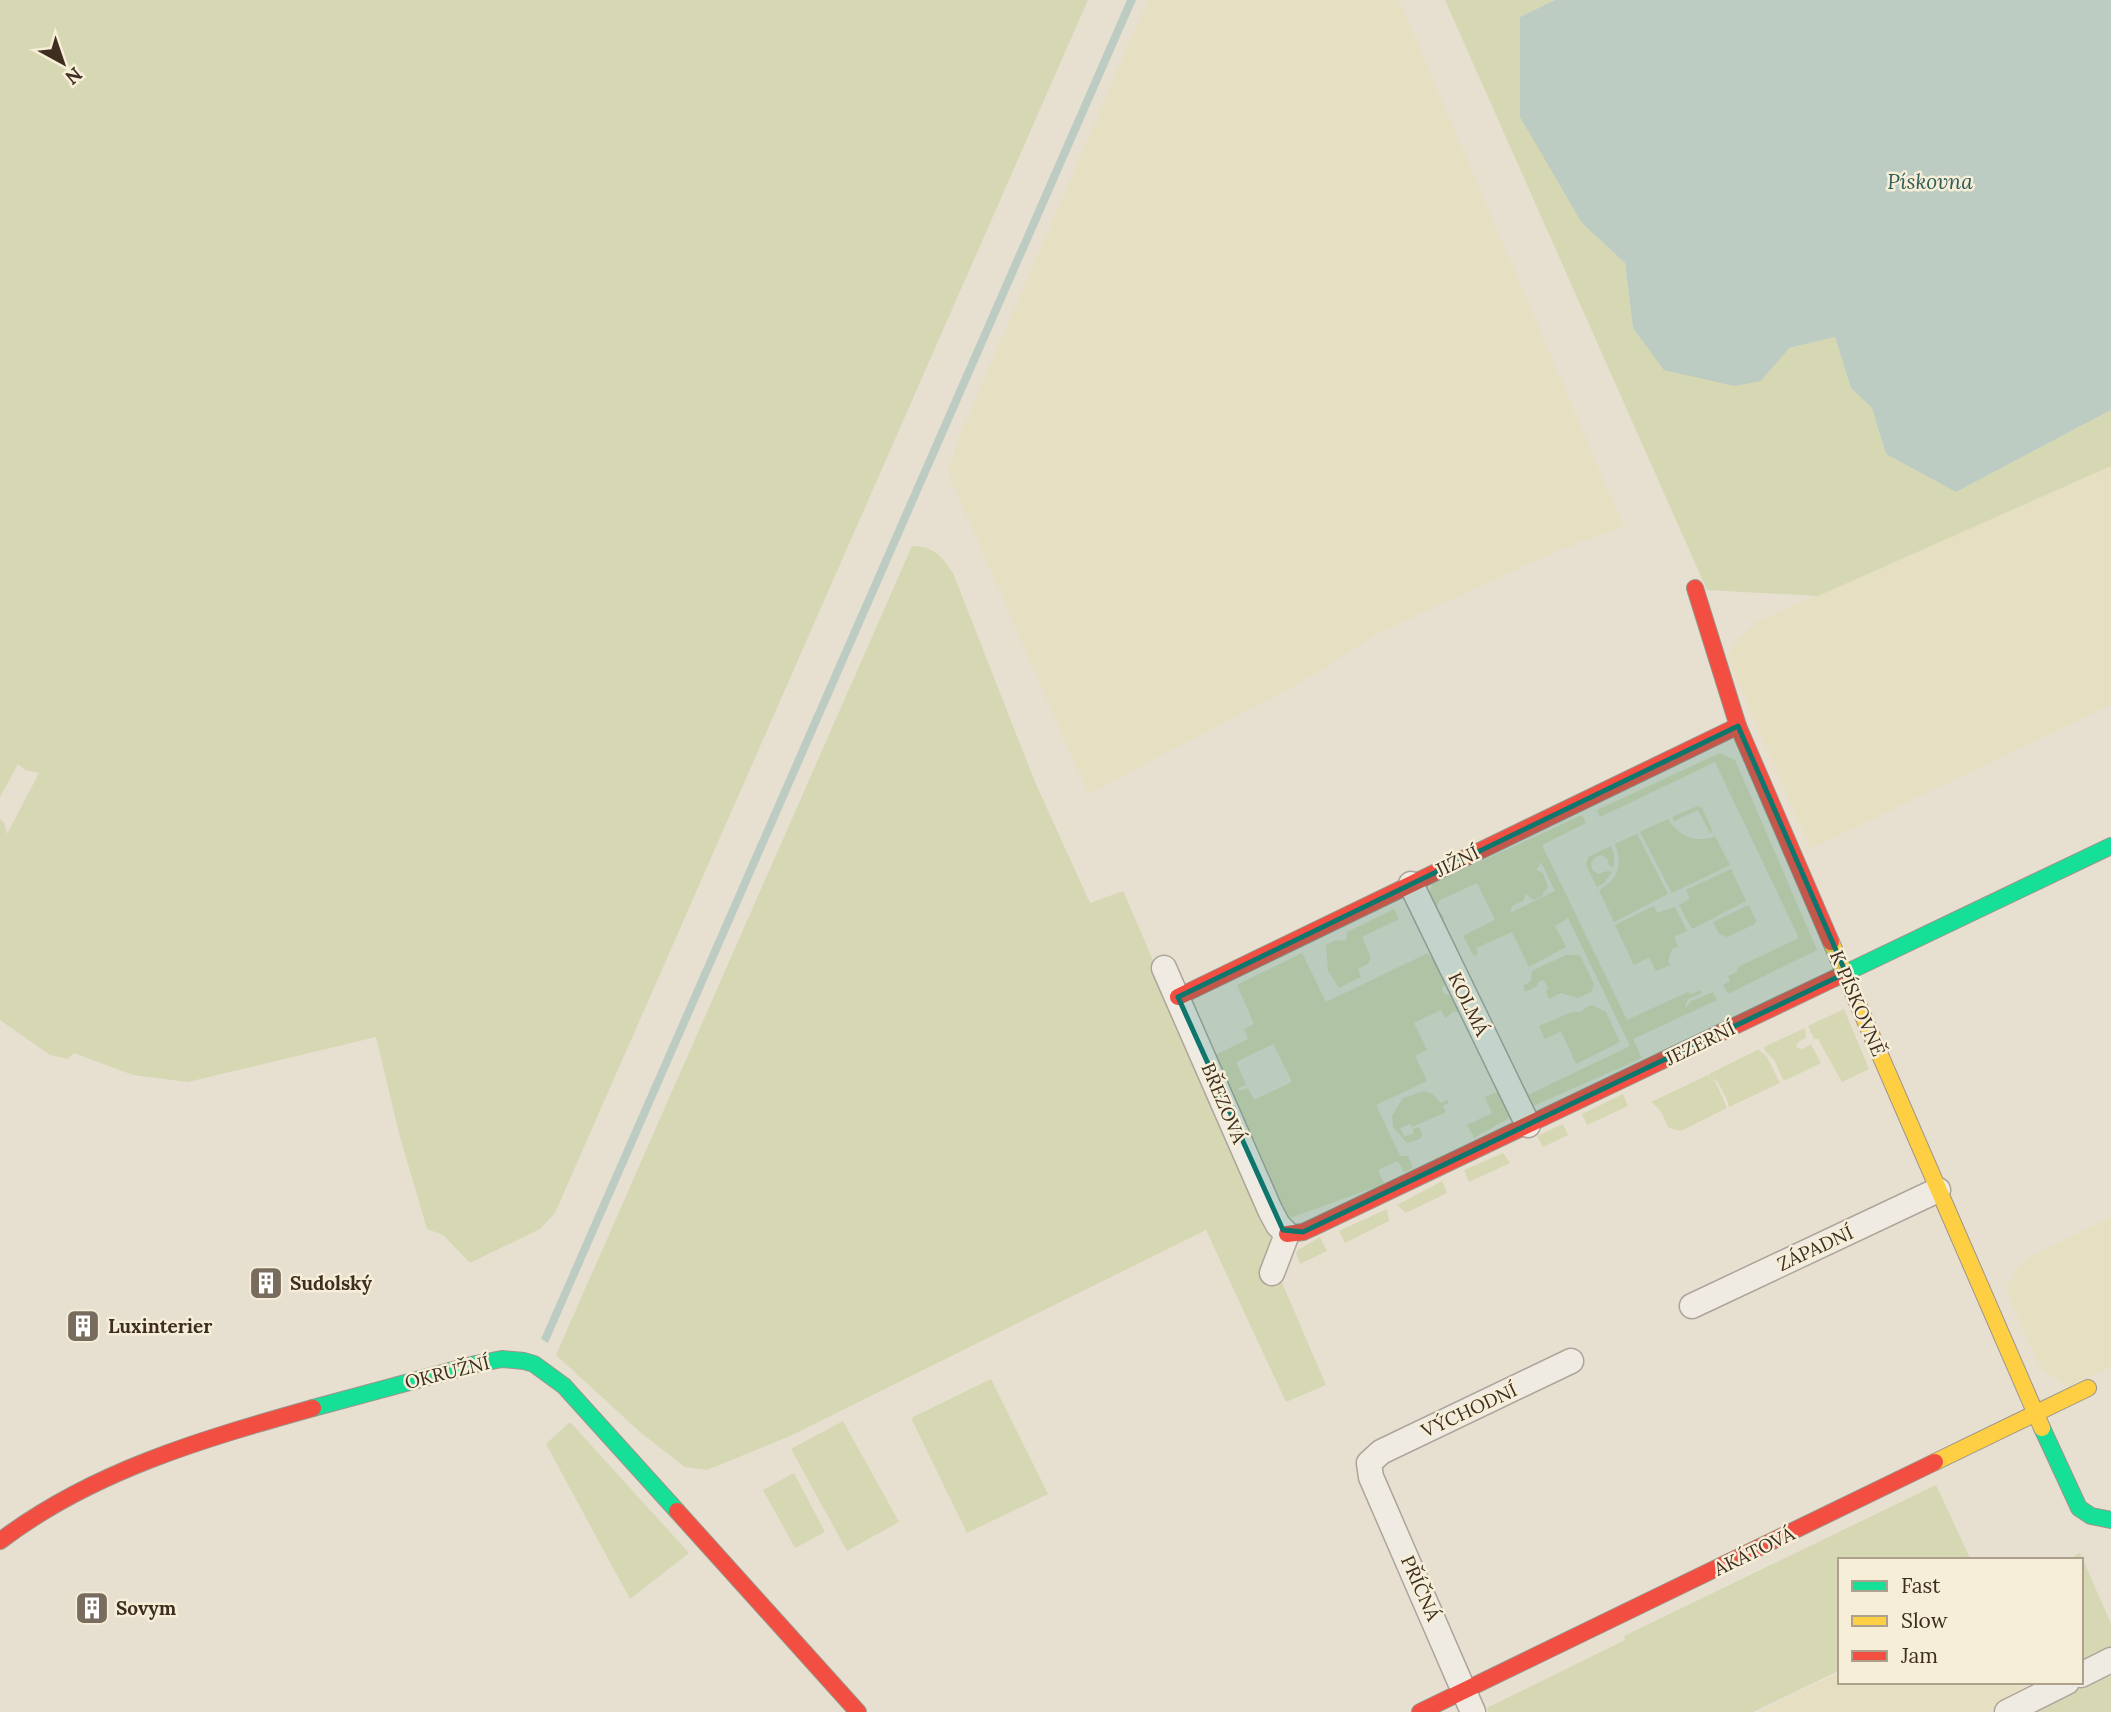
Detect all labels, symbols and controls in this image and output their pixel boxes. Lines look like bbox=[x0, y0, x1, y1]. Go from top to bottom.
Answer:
north arrow bbox=[28, 28, 98, 98]
text: N bbox=[60, 62, 87, 90]
water label: Pískovna bbox=[1887, 168, 1973, 195]
street label: JIŽNÍ bbox=[1430, 840, 1483, 882]
street label: K PÍSKOVNĚ bbox=[1825, 946, 1891, 1060]
street label: KOLMÁ bbox=[1443, 968, 1495, 1041]
street label: JEZERNÍ bbox=[1660, 1016, 1739, 1071]
street label: BŘEZOVÁ bbox=[1196, 1059, 1252, 1148]
street label: ZÁPADNÍ bbox=[1773, 1220, 1857, 1276]
building icon: Sudolský bbox=[247, 1264, 285, 1302]
place label: Sudolský bbox=[290, 1271, 372, 1295]
building icon: Luxinterier bbox=[64, 1307, 102, 1345]
place label: Luxinterier bbox=[108, 1314, 212, 1338]
street label: OKRUŽNÍ bbox=[402, 1350, 492, 1394]
street label: VÝCHODNÍ bbox=[1416, 1377, 1521, 1443]
street label: AKÁTOVÁ bbox=[1709, 1521, 1799, 1581]
street label: PŘÍČNÁ bbox=[1396, 1552, 1446, 1625]
legend bbox=[1838, 1558, 2083, 1684]
text: Fast bbox=[1901, 1572, 1941, 1599]
building icon: Sovym bbox=[73, 1589, 111, 1627]
place label: Sovym bbox=[116, 1596, 177, 1620]
text: Slow bbox=[1901, 1607, 1948, 1634]
text: Jam bbox=[1900, 1642, 1938, 1669]

